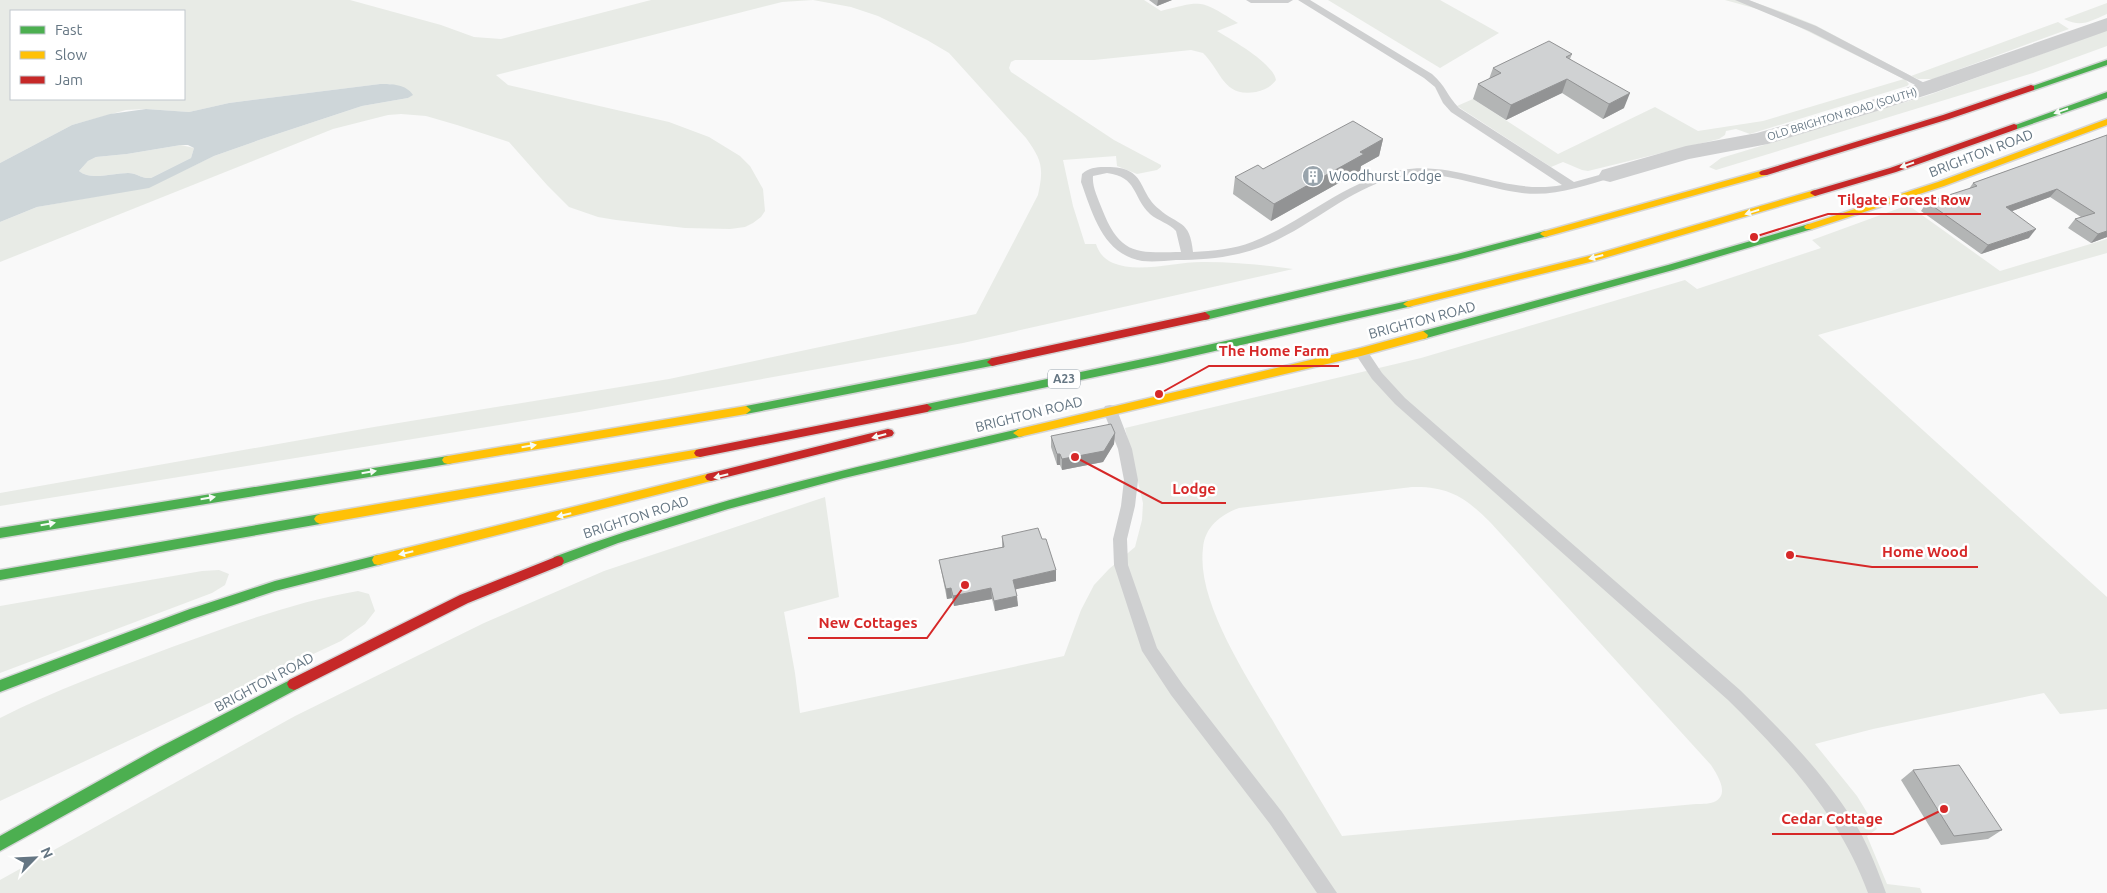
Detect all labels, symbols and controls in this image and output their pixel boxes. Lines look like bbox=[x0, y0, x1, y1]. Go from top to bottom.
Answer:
legend bbox=[10, 10, 185, 100]
text: Fast bbox=[55, 21, 83, 38]
text: Slow bbox=[55, 46, 88, 63]
text: Jam bbox=[55, 71, 83, 88]
street label: OLD BRIGHTON ROAD (SOUTH) bbox=[1766, 85, 1919, 144]
one-way arrow bbox=[2053, 108, 2068, 116]
street label: BRIGHTON ROAD bbox=[1927, 126, 2035, 180]
one-way arrow bbox=[1900, 161, 1915, 169]
building icon: Woodhurst Lodge bbox=[1301, 164, 1325, 188]
place label: Woodhurst Lodge bbox=[1329, 168, 1442, 184]
callout: Tilgate Forest Row bbox=[1828, 184, 1981, 214]
text: Tilgate Forest Row bbox=[1838, 191, 1971, 208]
one-way arrow bbox=[1744, 209, 1759, 217]
one-way arrow bbox=[1588, 253, 1603, 261]
street label: BRIGHTON ROAD bbox=[1367, 298, 1477, 342]
callout: The Home Farm bbox=[1209, 336, 1339, 366]
text: The Home Farm bbox=[1219, 342, 1329, 359]
road number: A23 bbox=[1048, 369, 1080, 388]
street label: BRIGHTON ROAD bbox=[974, 393, 1085, 435]
one-way arrow bbox=[871, 432, 886, 440]
one-way arrow bbox=[522, 442, 538, 450]
one-way arrow bbox=[361, 468, 377, 476]
one-way arrow bbox=[714, 472, 729, 480]
callout: Lodge bbox=[1162, 473, 1226, 503]
text: Lodge bbox=[1172, 480, 1216, 497]
street label: BRIGHTON ROAD bbox=[581, 492, 691, 542]
one-way arrow bbox=[201, 494, 217, 502]
one-way arrow bbox=[556, 511, 571, 519]
one-way arrow bbox=[40, 520, 56, 528]
callout: Home Wood bbox=[1872, 537, 1978, 567]
text: Home Wood bbox=[1882, 543, 1968, 560]
one-way arrow bbox=[398, 549, 413, 557]
callout: New Cottages bbox=[808, 608, 927, 638]
text: New Cottages bbox=[819, 614, 918, 631]
street label: BRIGHTON ROAD bbox=[212, 649, 317, 715]
callout: Cedar Cottage bbox=[1772, 804, 1893, 834]
text: Cedar Cottage bbox=[1781, 810, 1883, 827]
north arrow bbox=[10, 833, 60, 883]
text: N bbox=[37, 845, 56, 861]

